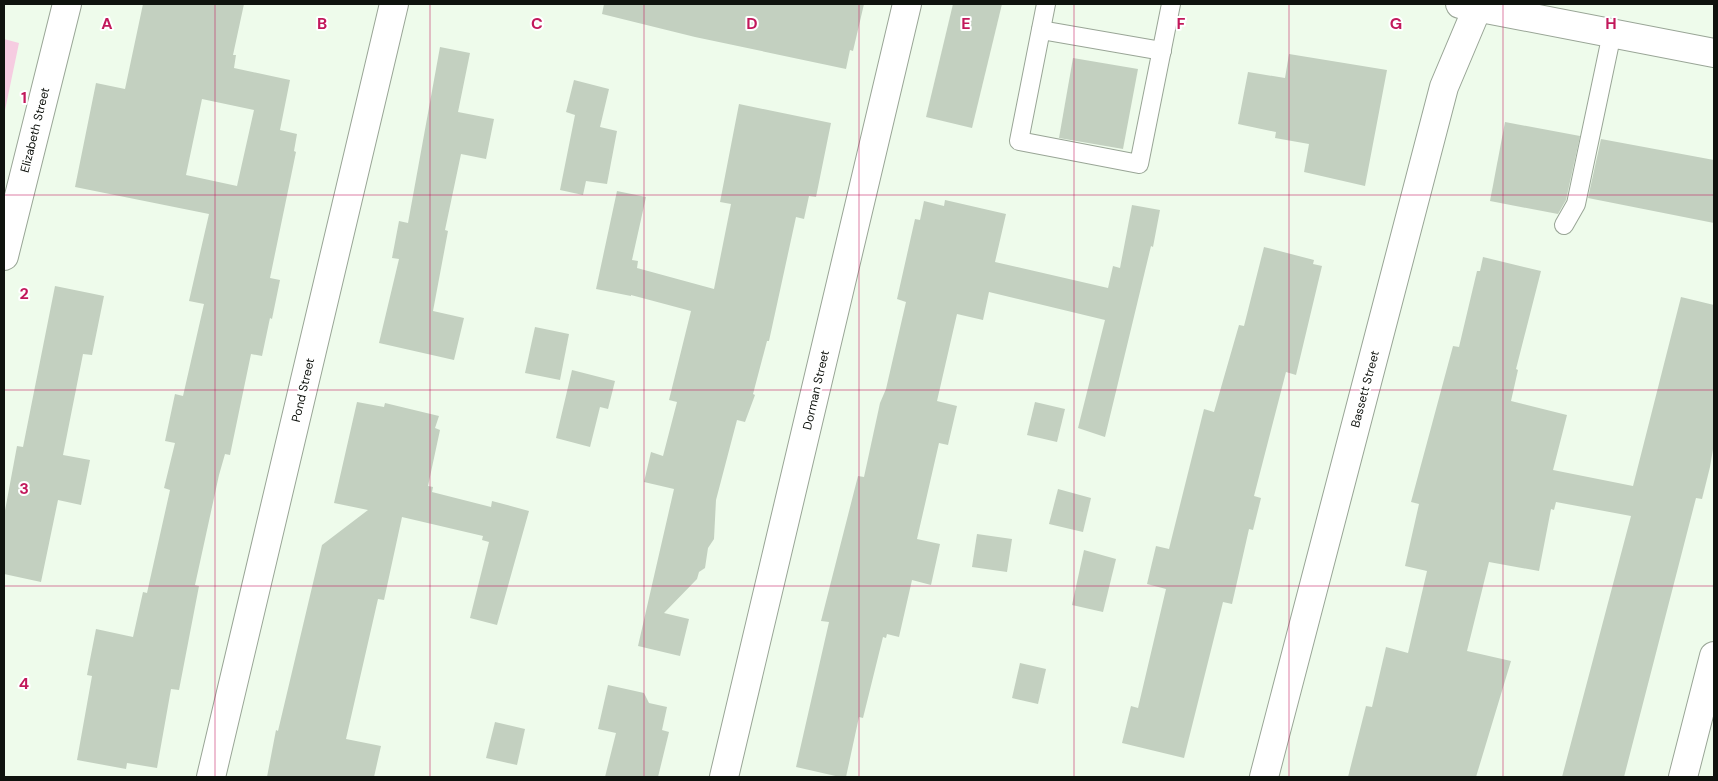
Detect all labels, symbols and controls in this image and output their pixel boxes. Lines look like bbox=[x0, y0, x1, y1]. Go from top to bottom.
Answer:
text: A bbox=[101, 13, 113, 34]
text: B bbox=[317, 13, 327, 34]
text: C bbox=[531, 13, 543, 34]
text: D bbox=[746, 13, 758, 34]
text: E bbox=[961, 13, 971, 34]
text: F bbox=[1177, 13, 1186, 34]
text: G bbox=[1390, 13, 1402, 34]
text: H bbox=[1605, 13, 1617, 34]
street label: Elizabeth Street bbox=[17, 85, 53, 174]
text: 1 bbox=[21, 87, 27, 108]
text: 2 bbox=[19, 283, 29, 304]
street label: Dorman Street bbox=[799, 348, 833, 431]
street label: Bassett Street bbox=[1347, 348, 1383, 429]
street label: Pond Street bbox=[288, 356, 318, 424]
text: 3 bbox=[19, 478, 29, 499]
text: 4 bbox=[19, 673, 29, 694]

